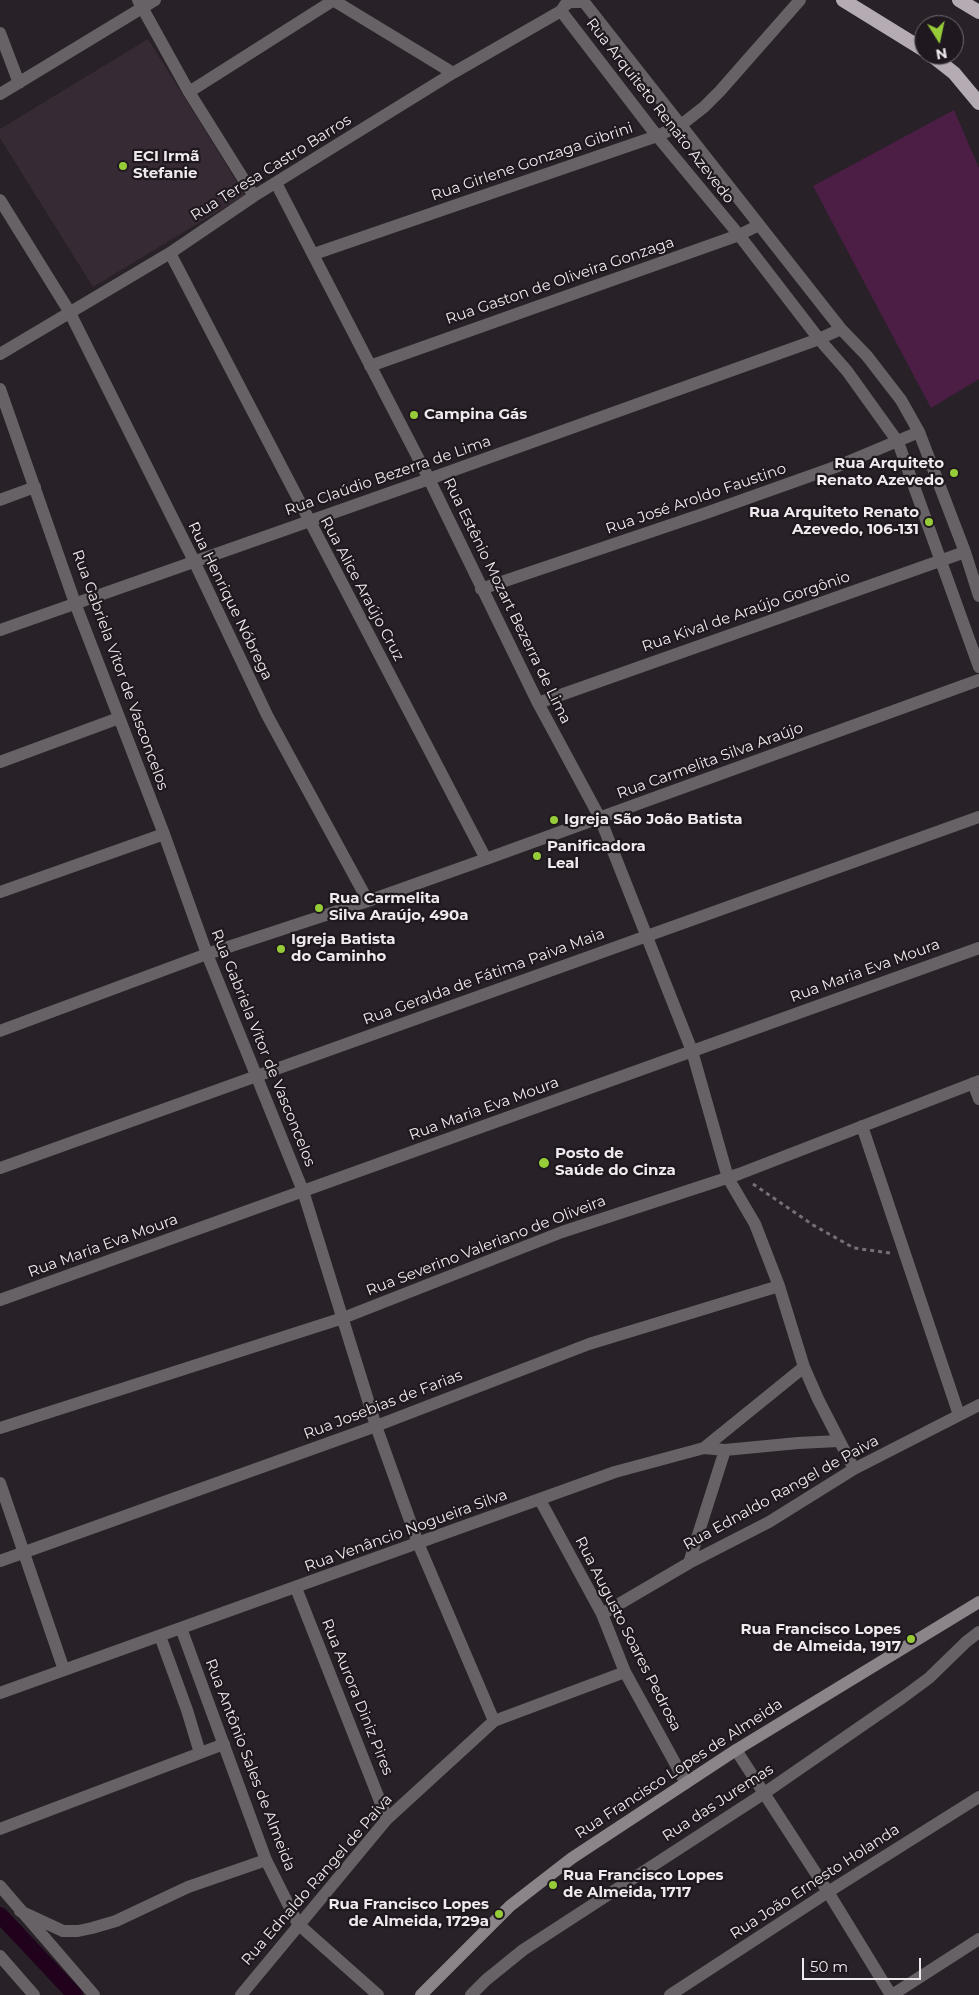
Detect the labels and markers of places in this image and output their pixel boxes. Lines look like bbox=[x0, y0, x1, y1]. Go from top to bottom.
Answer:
place label: ECI Irmã Stefanie bbox=[133, 148, 199, 183]
marker: ECI Irmã Stefanie bbox=[117, 160, 129, 172]
place label: Campina Gás bbox=[424, 406, 527, 424]
marker: Campina Gás bbox=[408, 409, 420, 421]
place label: Rua Arquiteto Renato Azevedo bbox=[816, 455, 944, 490]
marker: Rua Arquiteto Renato Azevedo bbox=[948, 467, 960, 479]
place label: Rua Arquiteto Renato Azevedo, 106-131 bbox=[749, 504, 919, 539]
marker: Rua Arquiteto Renato Azevedo, 106-131 bbox=[923, 516, 935, 528]
place label: Igreja São João Batista bbox=[564, 811, 743, 829]
marker: Igreja São João Batista bbox=[548, 814, 560, 826]
place label: Panificadora Leal bbox=[547, 838, 646, 873]
marker: Panificadora Leal bbox=[531, 850, 543, 862]
place label: Rua Carmelita Silva Araújo, 490a bbox=[329, 890, 468, 925]
marker: Rua Carmelita Silva Araújo, 490a bbox=[313, 902, 325, 914]
place label: Igreja Batista do Caminho bbox=[291, 931, 395, 966]
marker: Igreja Batista do Caminho bbox=[275, 943, 287, 955]
place label: Posto de Saúde do Cinza bbox=[555, 1145, 676, 1180]
marker: Posto de Saúde do Cinza bbox=[537, 1156, 551, 1170]
place label: Rua Francisco Lopes de Almeida, 1917 bbox=[740, 1621, 901, 1656]
marker: Rua Francisco Lopes de Almeida, 1917 bbox=[905, 1633, 917, 1645]
place label: Rua Francisco Lopes de Almeida, 1717 bbox=[563, 1867, 724, 1902]
marker: Rua Francisco Lopes de Almeida, 1717 bbox=[547, 1879, 559, 1891]
place label: Rua Francisco Lopes de Almeida, 1729a bbox=[328, 1896, 489, 1931]
marker: Rua Francisco Lopes de Almeida, 1729a bbox=[493, 1908, 505, 1920]

